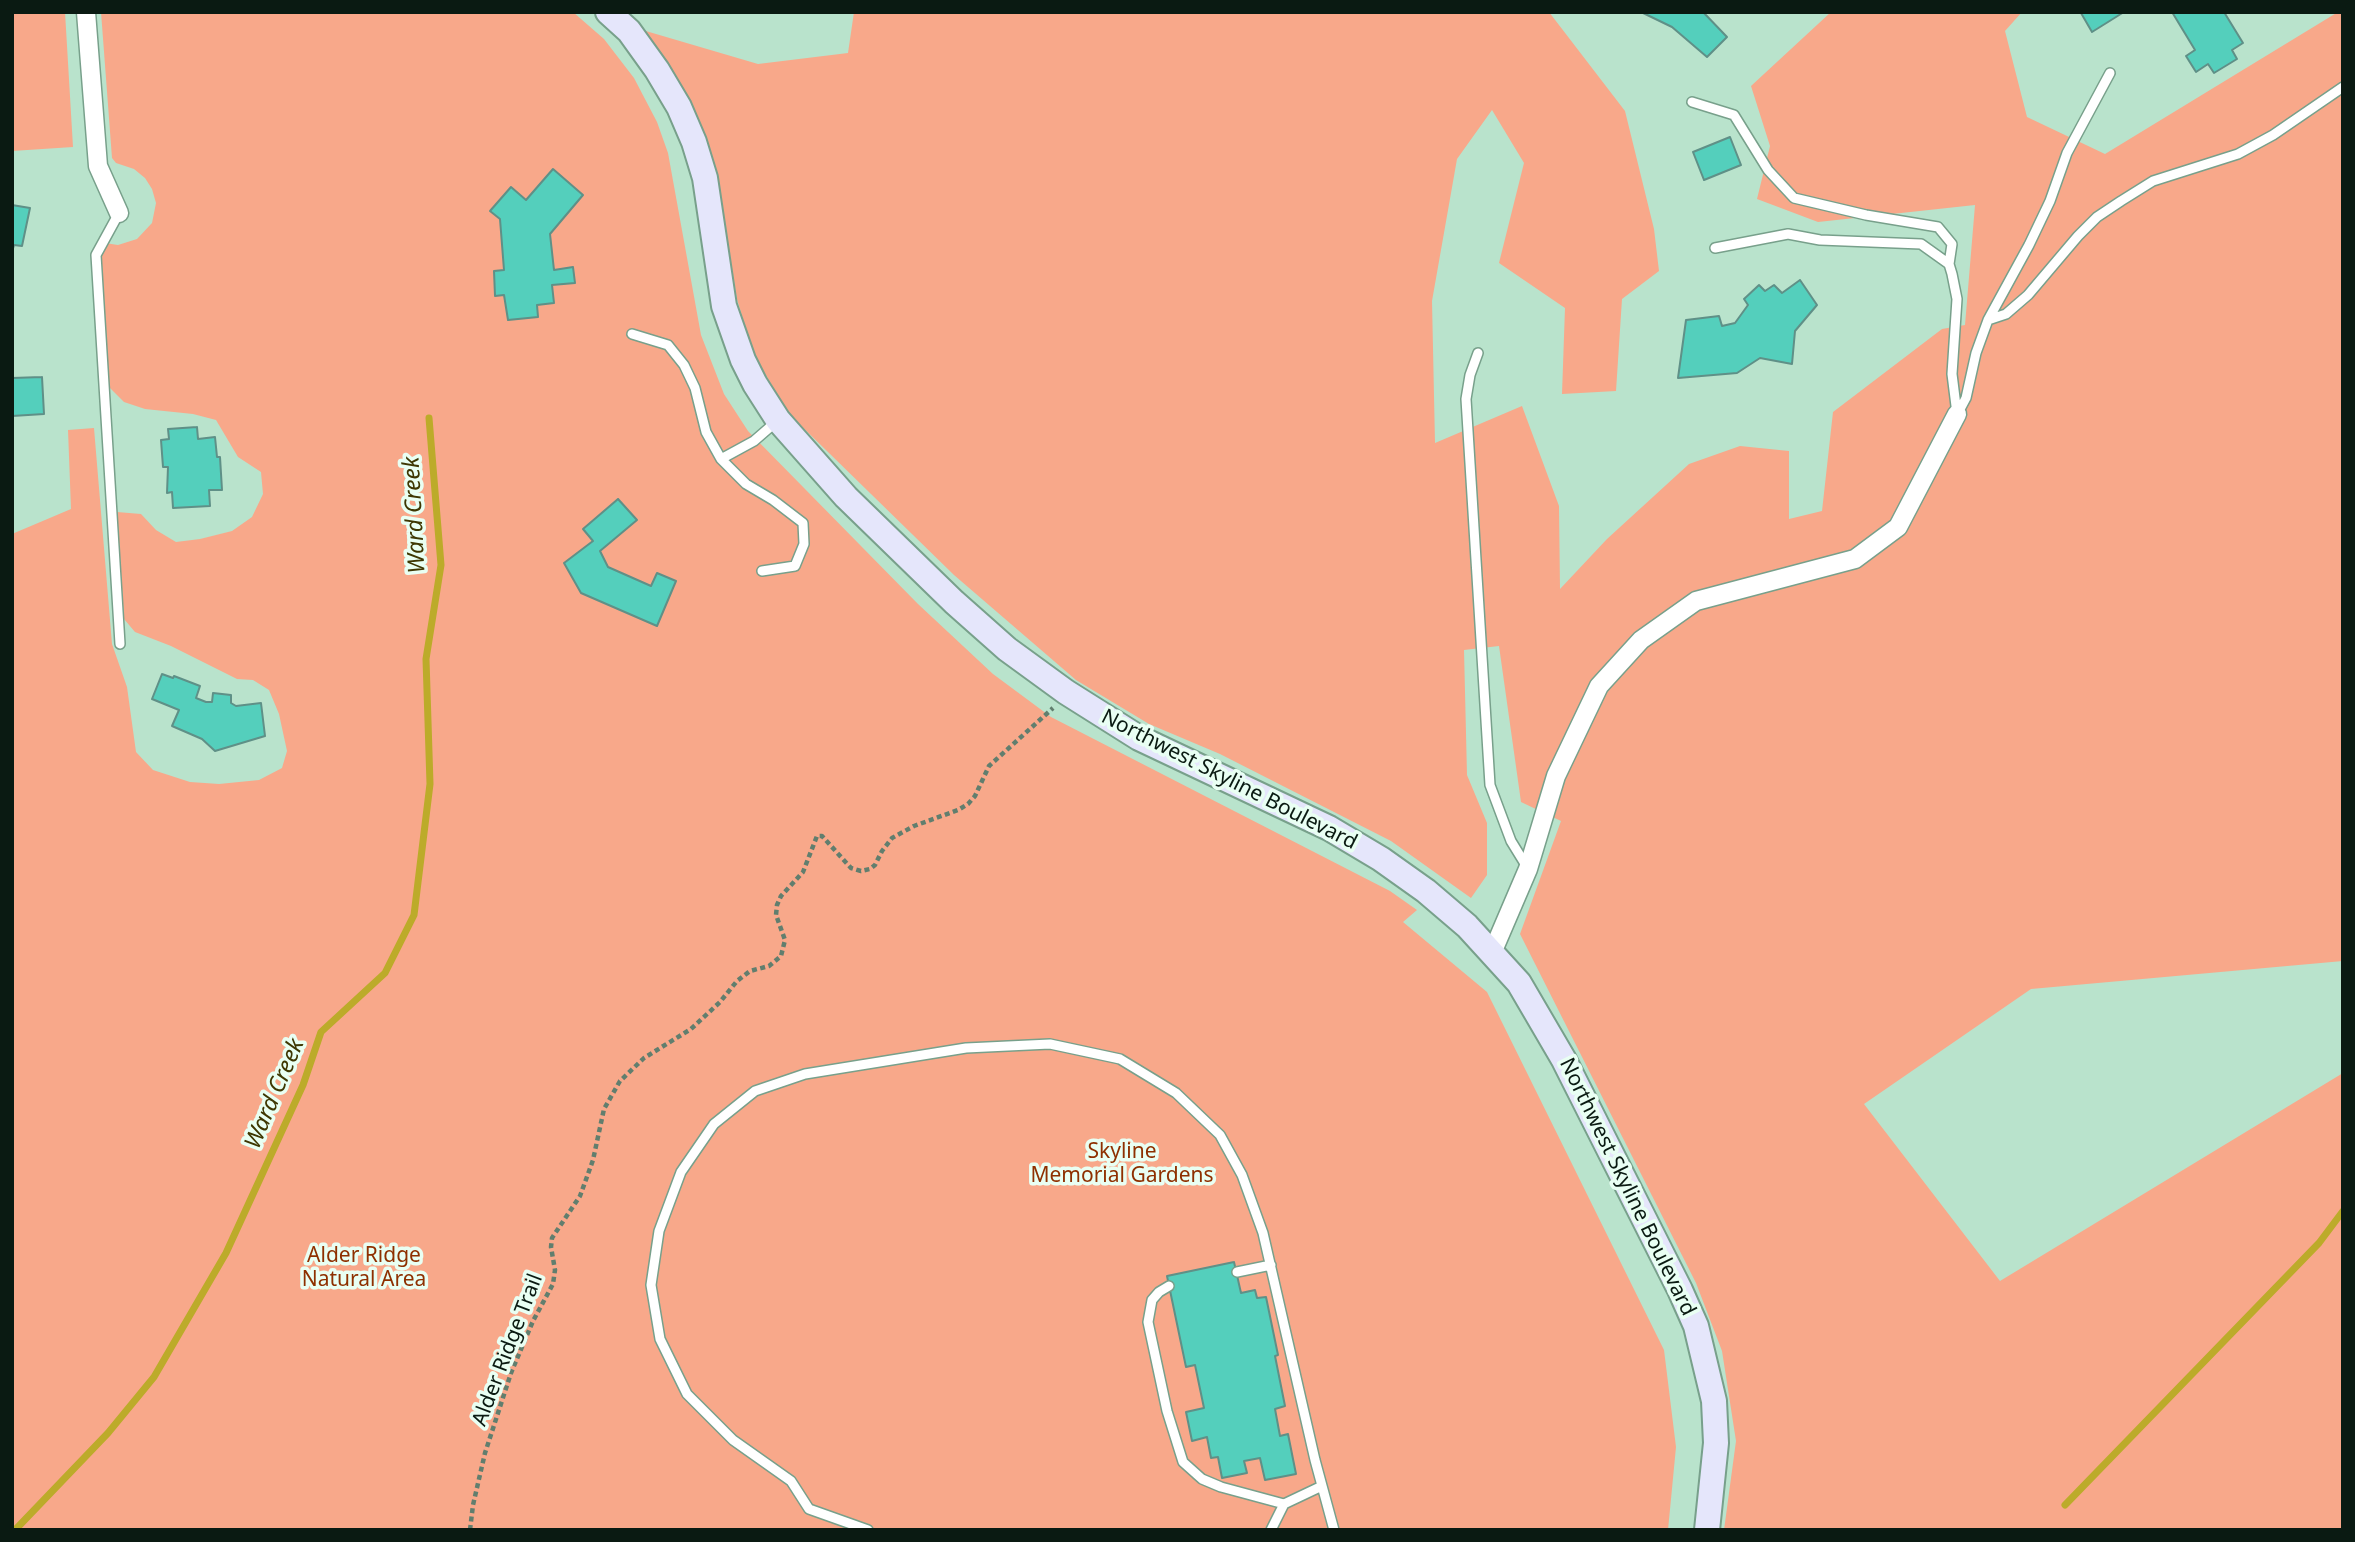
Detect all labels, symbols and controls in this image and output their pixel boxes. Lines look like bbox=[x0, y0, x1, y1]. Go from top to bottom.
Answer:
water label: Ward Creek bbox=[398, 456, 432, 574]
street label: Northwest Skyline Boulevard bbox=[1097, 704, 1361, 856]
water label: Ward Creek bbox=[239, 1035, 311, 1153]
street label: Northwest Skyline Boulevard bbox=[1553, 1054, 1701, 1320]
park label: Skyline Memorial Gardens bbox=[1030, 1139, 1214, 1189]
park label: Alder Ridge Natural Area bbox=[302, 1243, 426, 1293]
street label: Alder Ridge Trail bbox=[467, 1270, 549, 1430]

